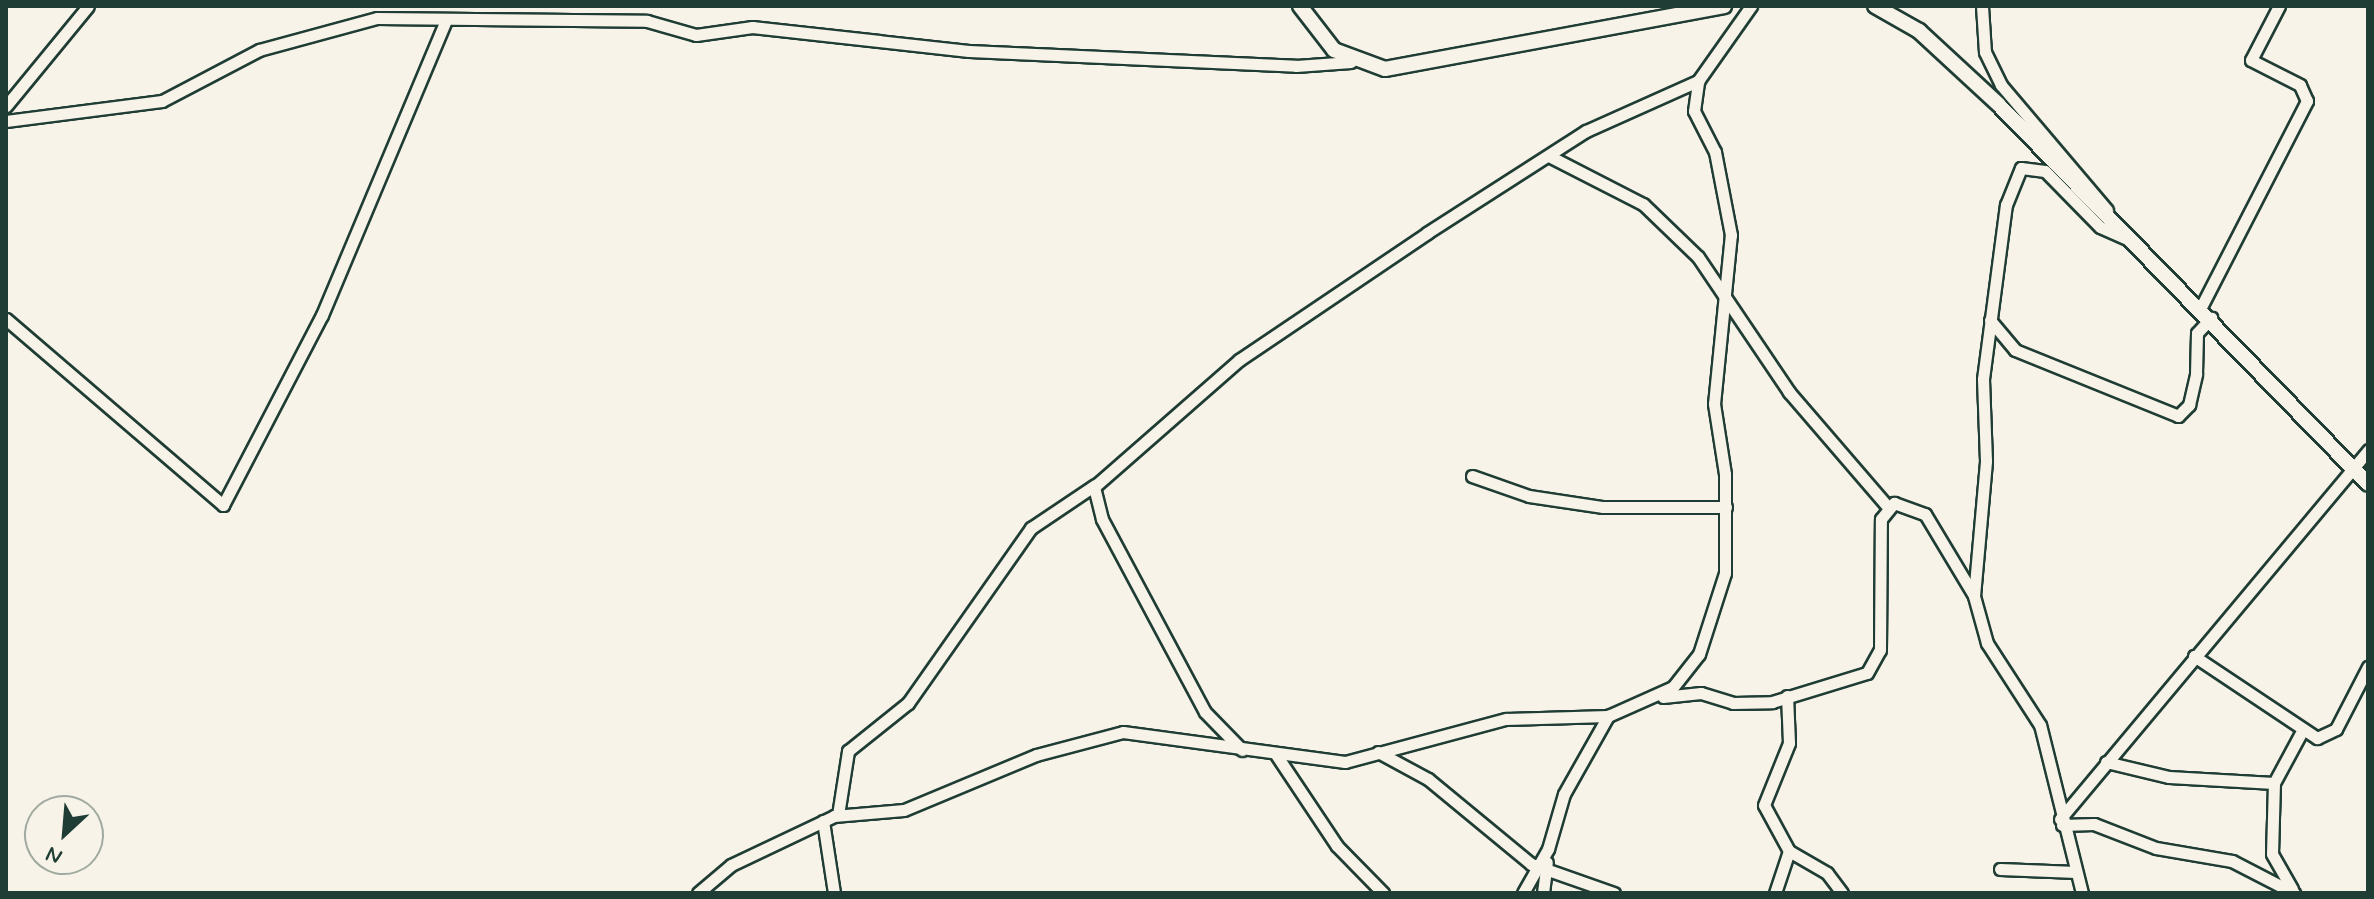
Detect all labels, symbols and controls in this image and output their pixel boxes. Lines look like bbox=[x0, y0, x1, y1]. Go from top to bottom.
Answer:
north arrow bbox=[24, 795, 104, 875]
text: N bbox=[42, 839, 67, 871]

